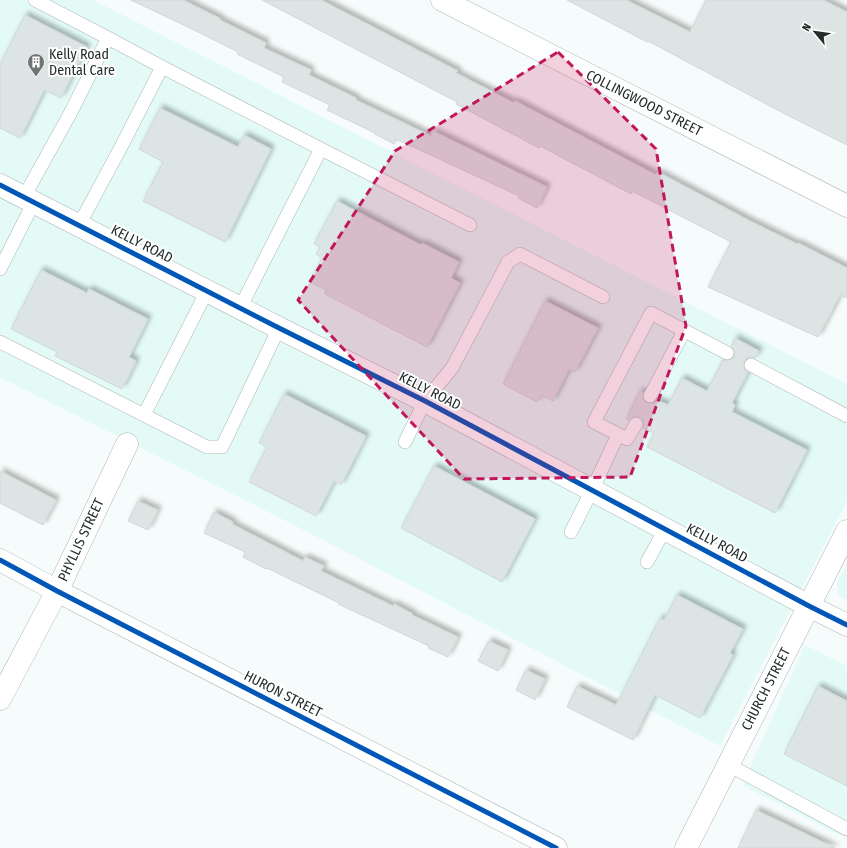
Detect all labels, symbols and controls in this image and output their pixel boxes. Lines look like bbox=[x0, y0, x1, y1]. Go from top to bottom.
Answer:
north arrow bbox=[795, 12, 835, 52]
text: N bbox=[799, 21, 814, 33]
place label: Kelly Road Dental Care bbox=[49, 46, 115, 79]
building icon: Kelly Road Dental Care bbox=[26, 52, 46, 77]
street label: COLLINGWOOD STREET bbox=[583, 66, 705, 140]
street label: KELLY ROAD bbox=[108, 221, 176, 267]
street label: KELLY ROAD bbox=[396, 368, 464, 414]
street label: PHYLLIS STREET bbox=[54, 495, 108, 584]
street label: KELLY ROAD bbox=[683, 520, 751, 566]
street label: CHURCH STREET bbox=[738, 644, 794, 733]
street label: HURON STREET bbox=[241, 667, 325, 721]

